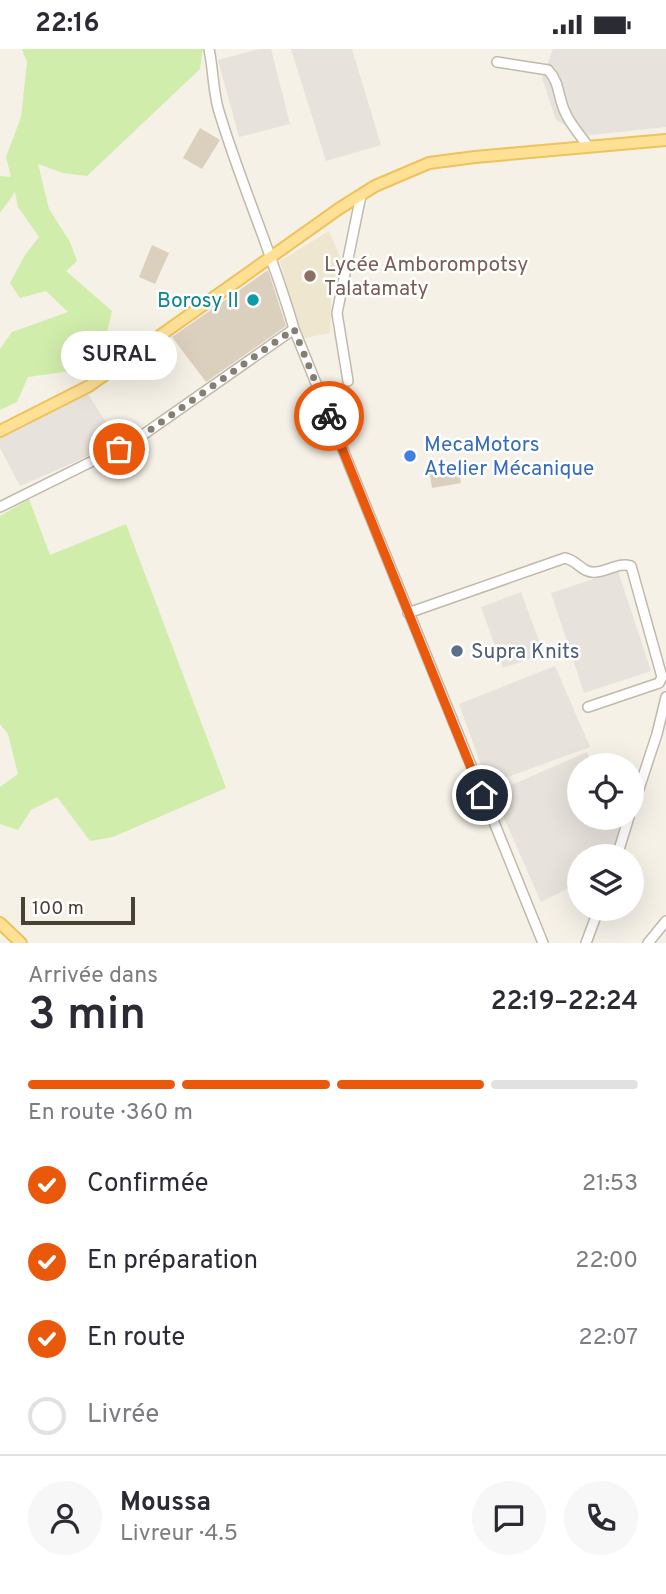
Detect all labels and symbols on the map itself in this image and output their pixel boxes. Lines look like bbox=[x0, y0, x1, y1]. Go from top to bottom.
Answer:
place label: Lycée Amborompotsy Talatamaty bbox=[324, 252, 528, 303]
marker: Lycée Amborompotsy Talatamaty bbox=[302, 268, 318, 284]
place label: Borosy II bbox=[157, 288, 239, 315]
marker: Borosy II bbox=[245, 292, 261, 308]
callout: SURAL bbox=[61, 330, 177, 379]
courier bbox=[294, 381, 364, 451]
pin bbox=[89, 419, 149, 479]
place label: MecaMotors Atelier Mécanique bbox=[424, 432, 594, 483]
marker: MecaMotors Atelier Mécanique bbox=[402, 448, 418, 464]
place label: Supra Knits bbox=[471, 639, 580, 666]
marker: Supra Knits bbox=[449, 643, 465, 659]
pin bbox=[452, 765, 512, 825]
scale bar bbox=[21, 894, 135, 926]

